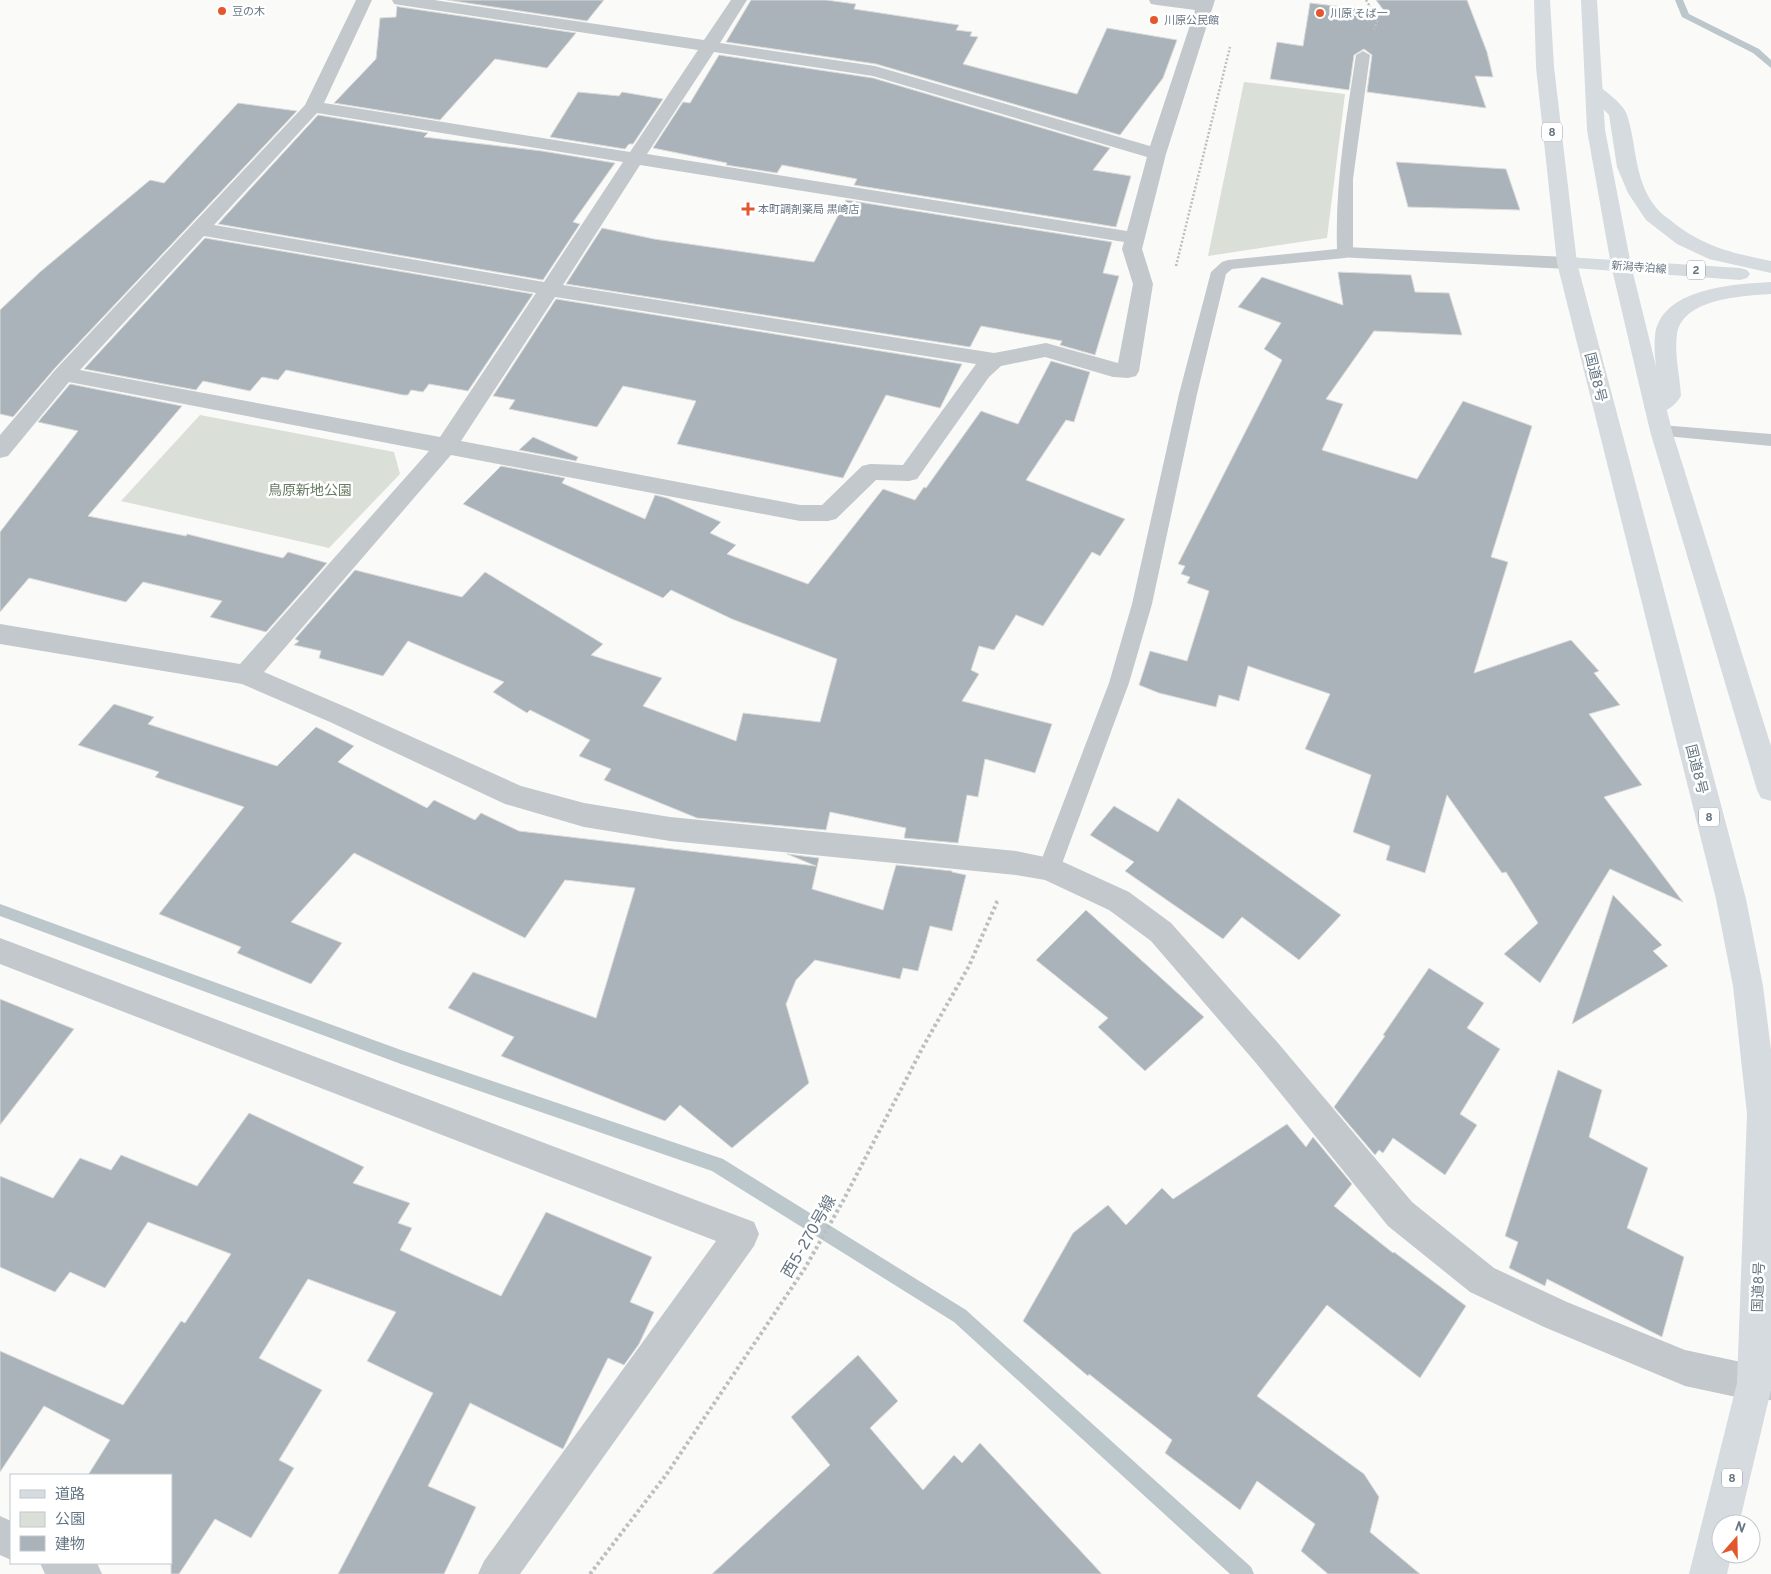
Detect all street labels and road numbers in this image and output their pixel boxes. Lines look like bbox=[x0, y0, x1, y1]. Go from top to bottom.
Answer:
road number: 8 bbox=[1542, 122, 1562, 142]
street label: 新潟寺泊線 bbox=[1611, 259, 1667, 277]
road number: 2 bbox=[1687, 260, 1705, 280]
street label: 国道8号 bbox=[1580, 351, 1609, 404]
street label: 国道8号 bbox=[1681, 743, 1710, 796]
road number: 8 bbox=[1699, 808, 1719, 826]
street label: 西5-270号線 bbox=[778, 1192, 841, 1282]
street label: 国道8号 bbox=[1750, 1261, 1769, 1313]
road number: 8 bbox=[1722, 1469, 1742, 1488]

